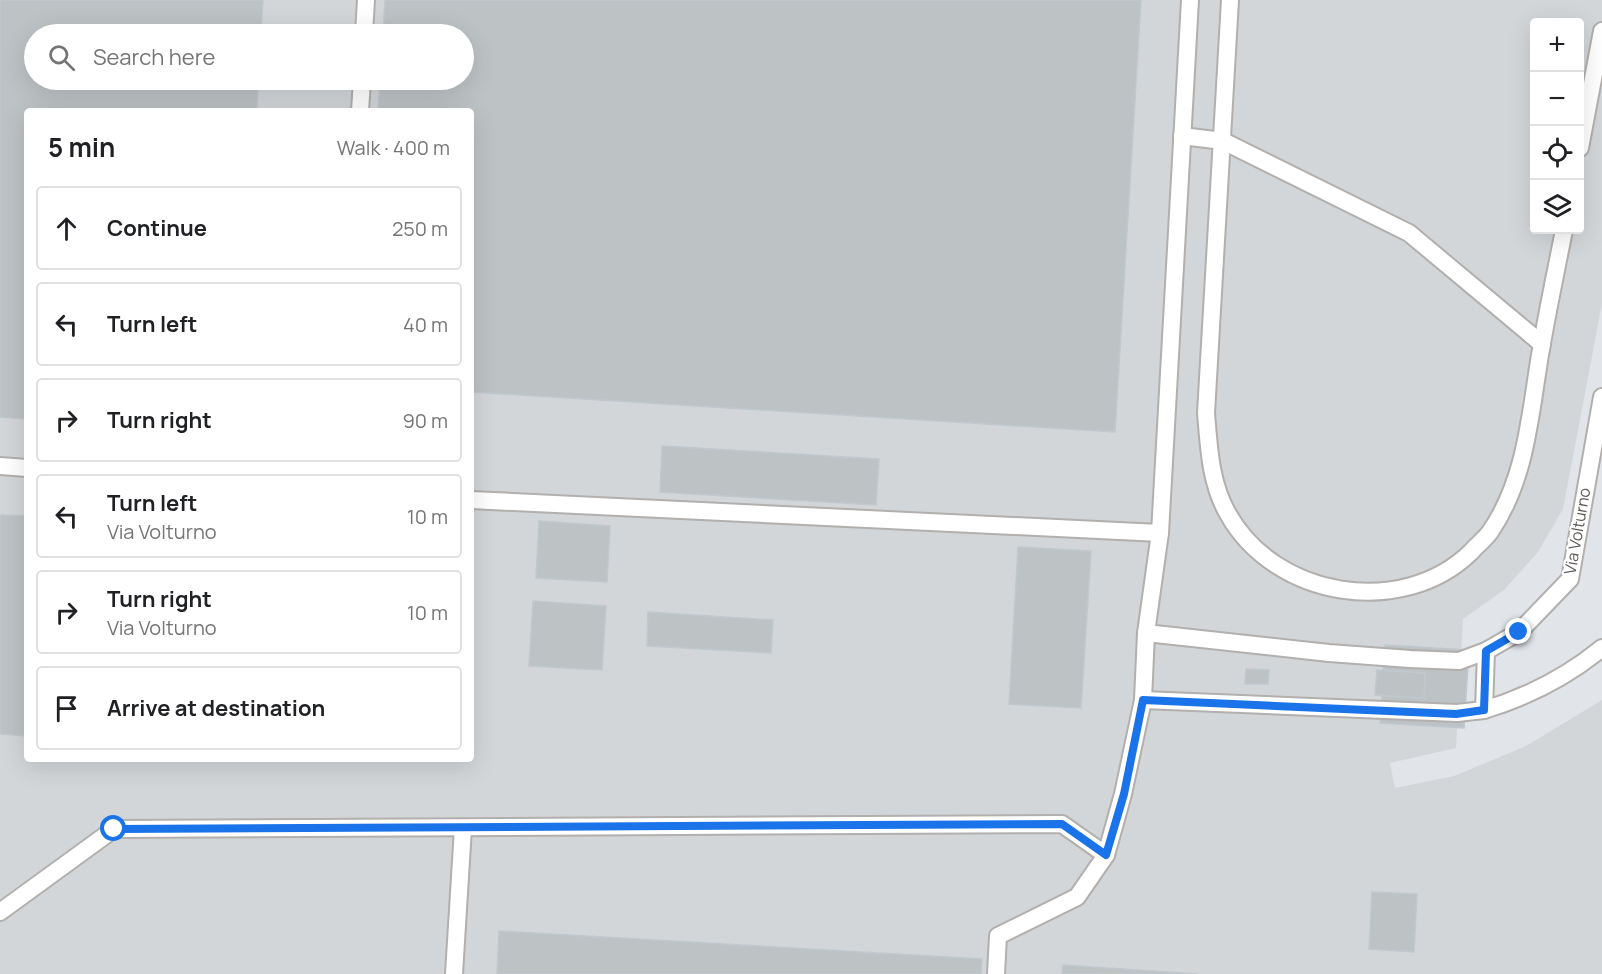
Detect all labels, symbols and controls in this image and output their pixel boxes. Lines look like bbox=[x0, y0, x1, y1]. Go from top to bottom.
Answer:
map controls bbox=[1530, 18, 1584, 234]
button: + bbox=[1530, 18, 1584, 72]
search box bbox=[24, 24, 474, 90]
icon: search bbox=[45, 41, 78, 74]
text: Search here bbox=[93, 42, 215, 72]
button: − bbox=[1530, 72, 1584, 126]
button: locate bbox=[1530, 126, 1584, 180]
text: 5 min bbox=[48, 129, 115, 165]
text: Walk · 400 m bbox=[337, 134, 450, 161]
button: layers bbox=[1530, 180, 1584, 234]
icon: ahead bbox=[50, 212, 83, 245]
text: Continue bbox=[107, 213, 207, 243]
text: 250 m bbox=[392, 215, 448, 242]
icon: left bbox=[50, 308, 83, 341]
text: Turn left bbox=[107, 309, 197, 339]
text: 40 m bbox=[403, 311, 448, 338]
icon: right bbox=[50, 404, 83, 437]
text: Turn right bbox=[107, 405, 212, 435]
text: 90 m bbox=[402, 407, 448, 434]
street label: Via Volturno bbox=[1559, 486, 1595, 576]
text: Turn left bbox=[107, 488, 197, 518]
icon: left bbox=[50, 500, 83, 533]
text: 10 m bbox=[407, 503, 448, 530]
text: Via Volturno bbox=[107, 518, 217, 545]
text: Turn right bbox=[107, 584, 212, 614]
icon: right bbox=[50, 596, 83, 629]
text: 10 m bbox=[407, 599, 448, 626]
text: Via Volturno bbox=[107, 614, 217, 641]
route end bbox=[1505, 618, 1531, 644]
icon: arrive bbox=[50, 692, 83, 725]
text: Arrive at destination bbox=[107, 693, 325, 723]
route start bbox=[100, 815, 126, 841]

